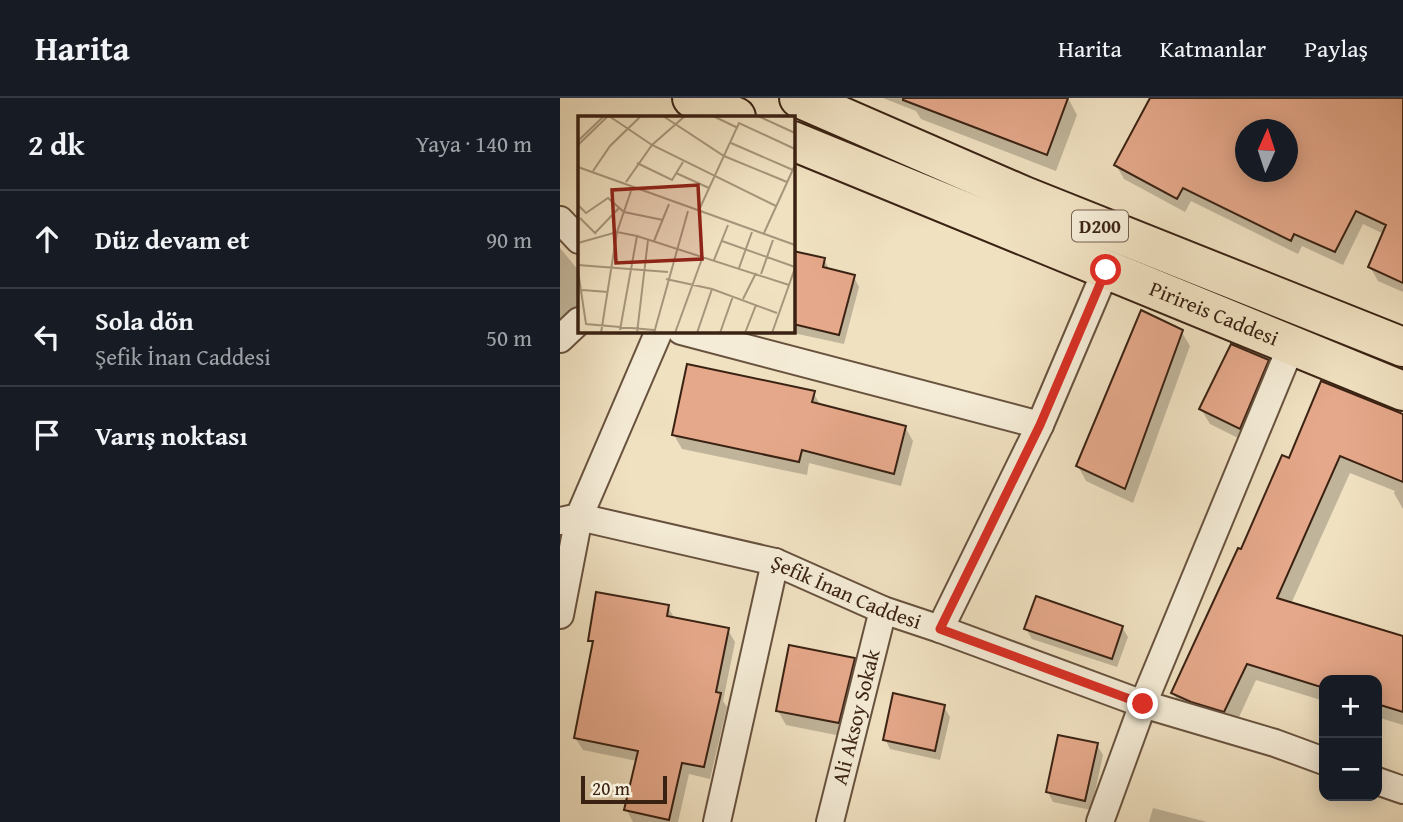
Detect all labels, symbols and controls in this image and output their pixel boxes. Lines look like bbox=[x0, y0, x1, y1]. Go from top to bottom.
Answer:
text: Harita bbox=[35, 24, 130, 72]
text: Harita bbox=[1058, 31, 1122, 66]
text: Katmanlar bbox=[1160, 31, 1266, 66]
text: Paylaş bbox=[1304, 31, 1368, 66]
inset map bbox=[578, 116, 794, 332]
north arrow bbox=[1235, 119, 1298, 182]
text: 2 dk bbox=[28, 122, 84, 166]
text: Yaya · 140 m bbox=[416, 127, 532, 160]
road number: D200 bbox=[1072, 210, 1128, 242]
icon: ahead bbox=[28, 220, 66, 258]
text: Düz devam et bbox=[95, 220, 249, 259]
text: 90 m bbox=[486, 223, 532, 256]
route start bbox=[1090, 254, 1121, 285]
street label: Pirireis Caddesi bbox=[1145, 273, 1283, 353]
text: Sola dön bbox=[95, 301, 194, 340]
icon: left bbox=[28, 318, 66, 356]
text: 50 m bbox=[486, 321, 532, 354]
text: Şefik İnan Caddesi bbox=[95, 340, 271, 373]
icon: arrive bbox=[28, 416, 66, 454]
text: Varış noktası bbox=[95, 416, 247, 455]
street label: Şefik İnan Caddesi bbox=[766, 546, 926, 637]
street label: Ali Aksoy Sokak bbox=[824, 646, 888, 788]
map controls bbox=[1319, 675, 1382, 801]
button: + bbox=[1319, 675, 1382, 738]
route end bbox=[1127, 688, 1158, 719]
button: − bbox=[1319, 738, 1382, 801]
scale bar bbox=[581, 773, 667, 805]
text: 20 m bbox=[592, 774, 630, 802]

